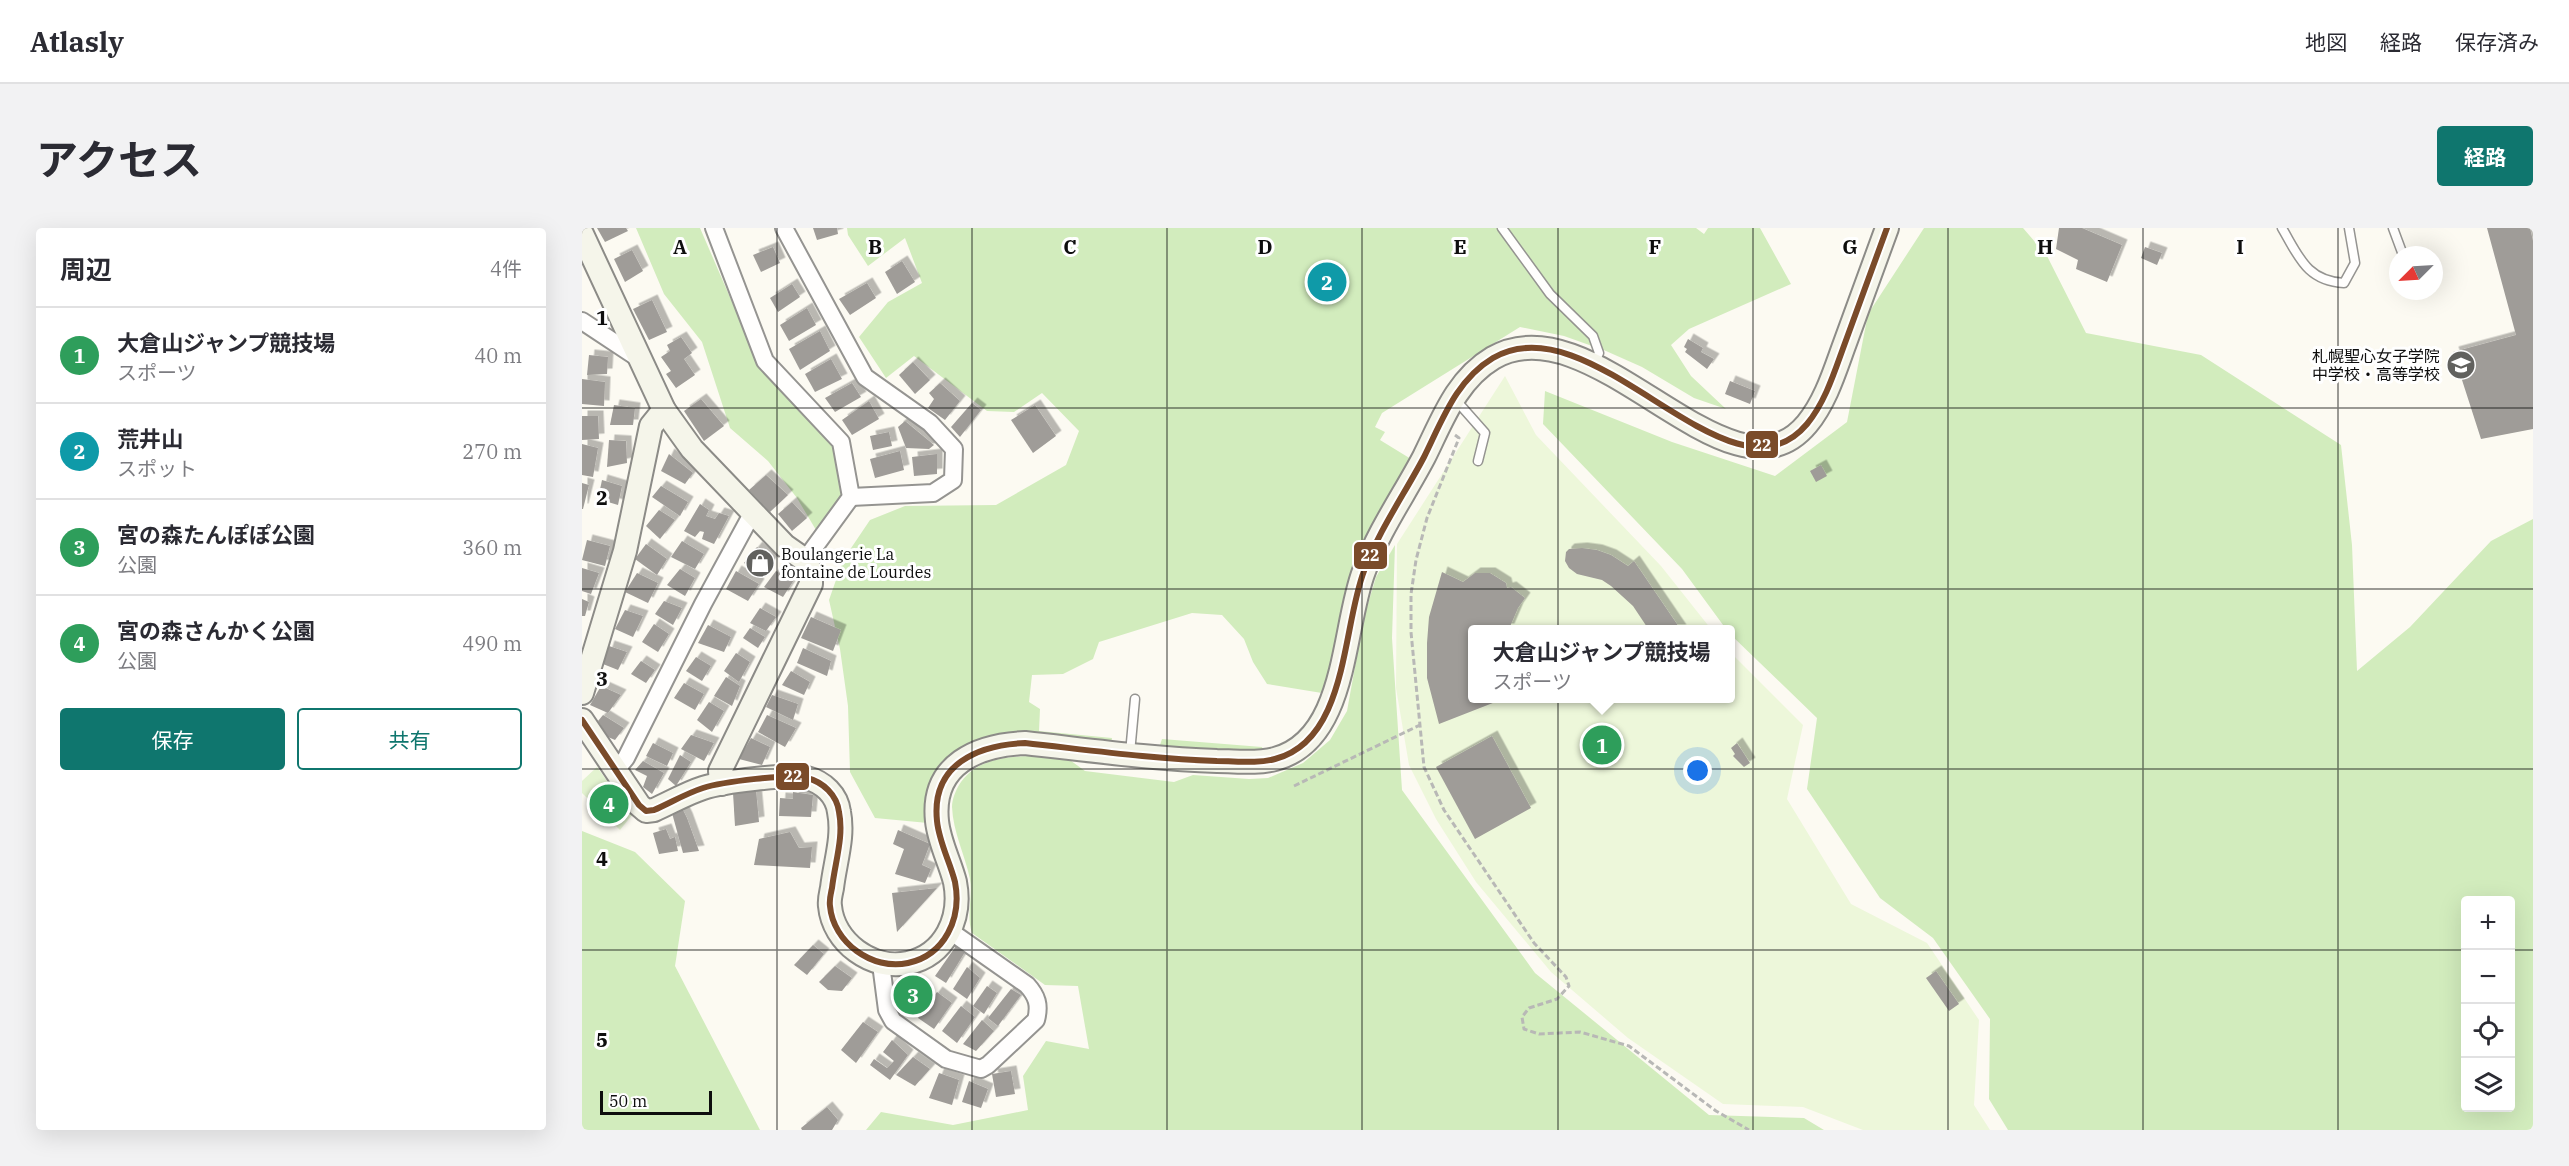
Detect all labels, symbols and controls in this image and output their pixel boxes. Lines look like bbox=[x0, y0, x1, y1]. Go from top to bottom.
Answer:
text: Atlasly bbox=[30, 23, 124, 60]
text: 地図 bbox=[2305, 28, 2347, 56]
text: 経路 bbox=[2380, 28, 2422, 56]
text: 保存済み bbox=[2455, 28, 2539, 56]
button: 経路 bbox=[2437, 126, 2533, 186]
text: アクセス bbox=[36, 132, 202, 187]
text: A bbox=[673, 233, 687, 260]
text: B bbox=[868, 233, 882, 260]
text: C bbox=[1063, 233, 1077, 260]
text: D bbox=[1257, 233, 1273, 260]
text: E bbox=[1453, 233, 1467, 260]
text: F bbox=[1649, 233, 1661, 260]
text: G bbox=[1842, 233, 1858, 260]
text: H bbox=[2037, 233, 2053, 260]
text: I bbox=[2236, 233, 2244, 260]
north arrow bbox=[2389, 246, 2443, 300]
text: 周辺 bbox=[60, 252, 112, 286]
text: 4件 bbox=[490, 255, 522, 282]
pin: 2 bbox=[1308, 260, 1346, 304]
text: 1 bbox=[596, 304, 608, 331]
text: 大倉山ジャンプ競技場 bbox=[117, 328, 335, 357]
text: 1 bbox=[74, 342, 86, 369]
text: 40 m bbox=[474, 342, 522, 369]
place label: 札幌聖心女子学院 中学校・高等学校 bbox=[2312, 346, 2440, 384]
school or university icon: 札幌聖心女子学院 中学校・高等学校 bbox=[2445, 349, 2477, 381]
text: スポーツ bbox=[117, 359, 197, 386]
text: 荒井山 bbox=[117, 424, 183, 453]
line badge: 22 bbox=[1745, 430, 1779, 459]
text: 22 bbox=[1752, 435, 1772, 455]
text: 2 bbox=[74, 438, 86, 465]
text: 270 m bbox=[462, 438, 522, 465]
text: スポット bbox=[117, 455, 197, 482]
text: 2 bbox=[596, 484, 608, 511]
text: 宮の森たんぽぽ公園 bbox=[117, 520, 315, 549]
text: 3 bbox=[74, 534, 86, 561]
text: 360 m bbox=[462, 534, 522, 561]
line badge: 22 bbox=[1353, 541, 1388, 570]
place label: Boulangerie La fontaine de Lourdes bbox=[781, 544, 931, 582]
text: 22 bbox=[1360, 545, 1380, 565]
shop icon: Boulangerie La fontaine de Lourdes bbox=[744, 547, 776, 579]
text: 公園 bbox=[117, 551, 157, 578]
text: 宮の森さんかく公園 bbox=[117, 616, 315, 645]
popup bbox=[1468, 625, 1735, 703]
text: 4 bbox=[74, 630, 86, 657]
text: 490 m bbox=[462, 630, 522, 657]
text: 大倉山ジャンプ競技場 bbox=[1492, 637, 1711, 666]
text: 公園 bbox=[117, 647, 157, 674]
text: 3 bbox=[596, 665, 608, 692]
text: スポーツ bbox=[1492, 668, 1572, 695]
button: 保存 bbox=[60, 708, 285, 770]
button: 共有 bbox=[297, 708, 522, 770]
pin: 1 bbox=[1582, 722, 1622, 768]
your location bbox=[1683, 756, 1712, 785]
line badge: 22 bbox=[775, 762, 810, 791]
text: 22 bbox=[783, 766, 803, 786]
pin: 4 bbox=[590, 782, 628, 826]
text: 4 bbox=[596, 845, 608, 872]
map controls bbox=[2461, 896, 2515, 1112]
button: + bbox=[2461, 896, 2515, 950]
button: − bbox=[2461, 950, 2515, 1004]
pin: 3 bbox=[894, 972, 932, 1017]
button: locate bbox=[2461, 1004, 2515, 1058]
text: 5 bbox=[596, 1026, 608, 1053]
button: layers bbox=[2461, 1058, 2515, 1112]
scale bar bbox=[600, 1088, 712, 1116]
text: 50 m bbox=[609, 1091, 647, 1111]

